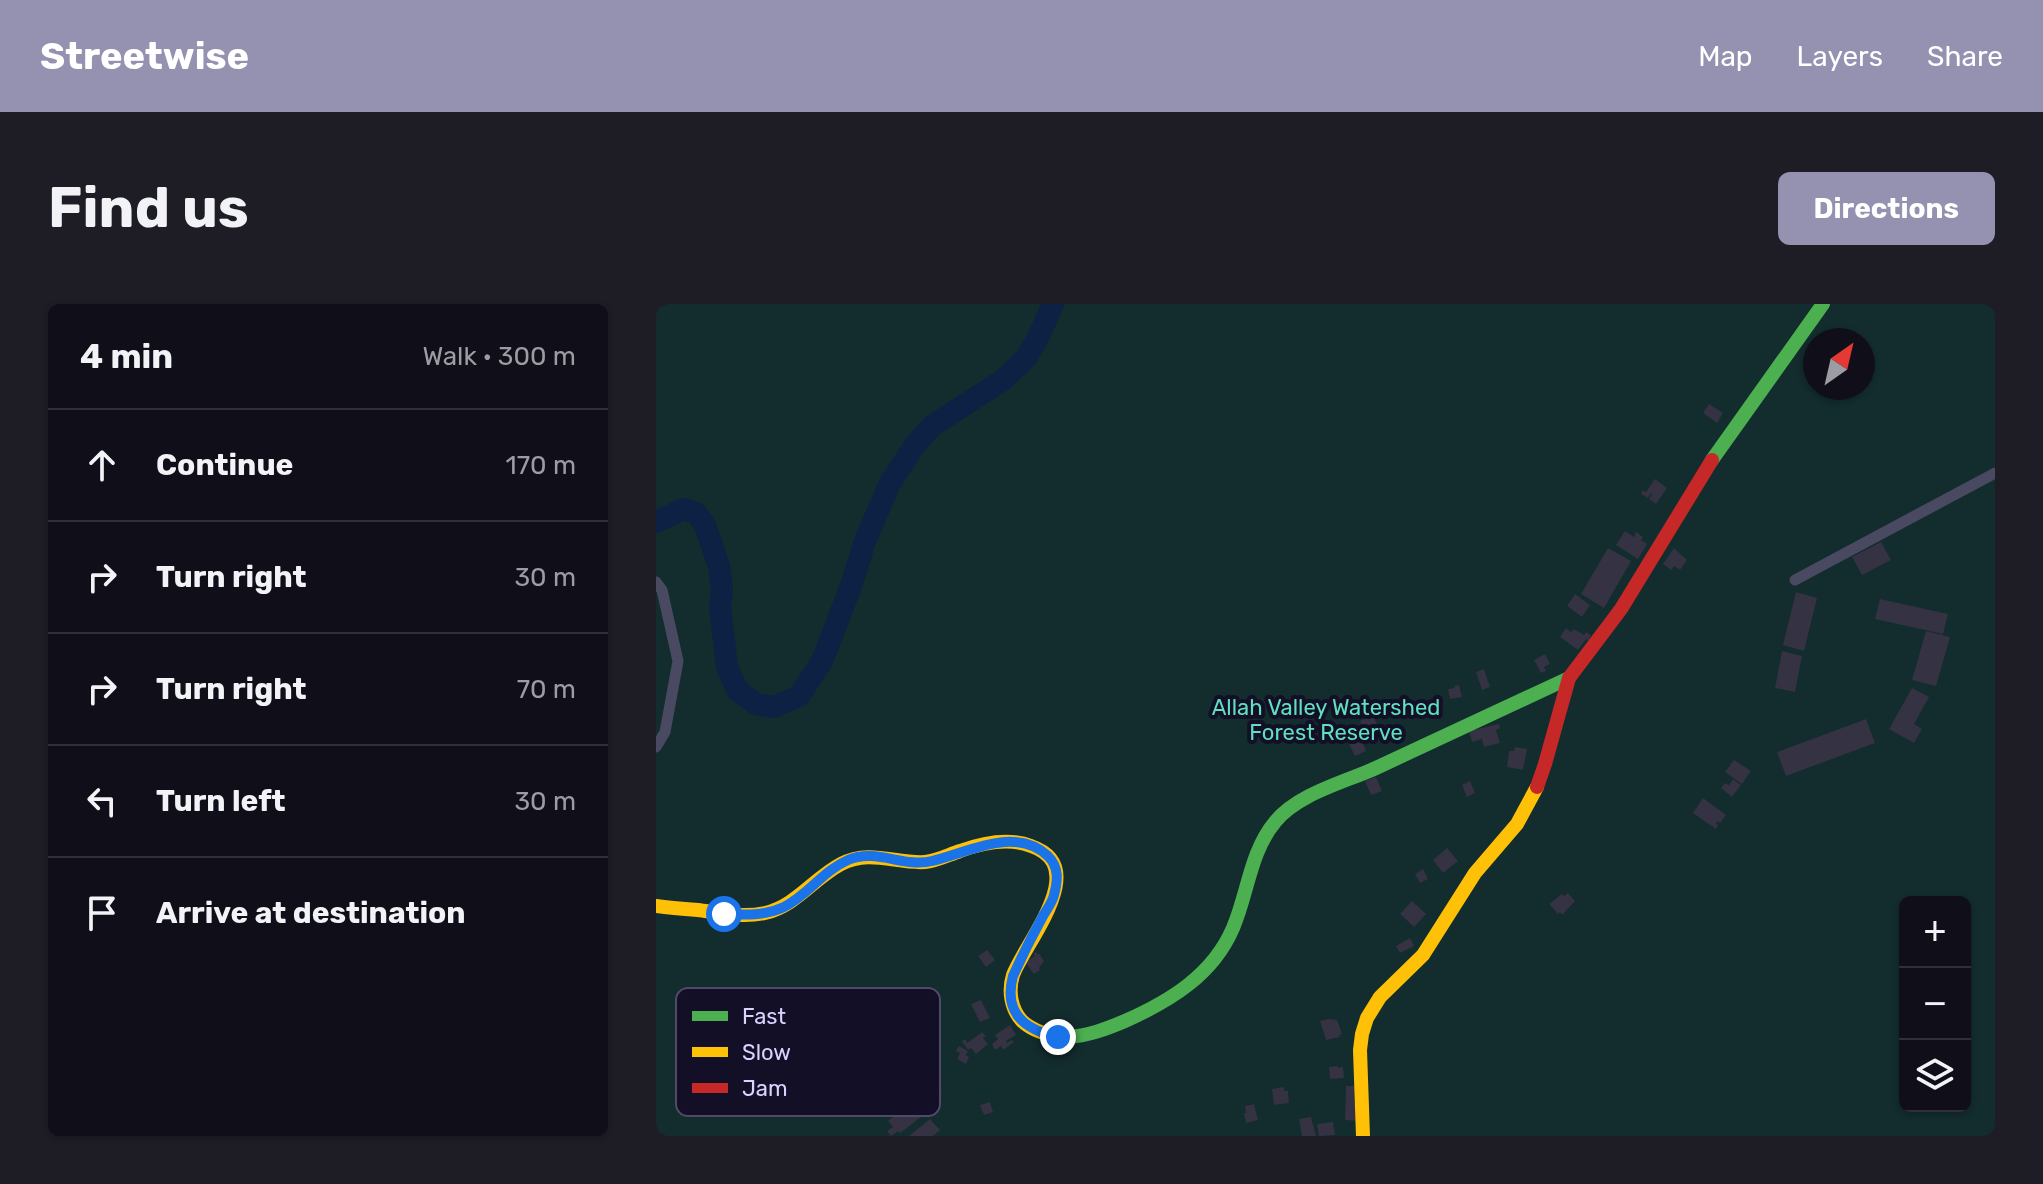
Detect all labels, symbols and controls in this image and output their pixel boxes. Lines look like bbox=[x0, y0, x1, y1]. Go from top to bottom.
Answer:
text: Streetwise bbox=[40, 33, 249, 79]
text: Map bbox=[1698, 40, 1753, 73]
text: Layers bbox=[1797, 40, 1883, 73]
text: Share bbox=[1927, 40, 2003, 73]
button: Directions bbox=[1778, 172, 1995, 245]
text: Find us bbox=[48, 175, 249, 241]
north arrow bbox=[1803, 328, 1875, 400]
text: 4 min bbox=[80, 336, 173, 377]
text: Walk · 300 m bbox=[422, 341, 576, 372]
icon: ahead bbox=[80, 443, 124, 487]
text: Continue bbox=[156, 447, 293, 483]
text: 170 m bbox=[506, 450, 576, 481]
icon: right bbox=[80, 555, 124, 599]
text: Turn right bbox=[156, 559, 307, 595]
text: 30 m bbox=[514, 562, 576, 593]
icon: right bbox=[80, 667, 124, 711]
text: Turn right bbox=[156, 671, 307, 707]
text: 70 m bbox=[517, 674, 576, 705]
park label: Allah Valley Watershed Forest Reserve bbox=[1212, 694, 1440, 746]
icon: left bbox=[80, 779, 124, 823]
text: Turn left bbox=[156, 783, 286, 819]
text: 30 m bbox=[514, 786, 576, 817]
icon: arrive bbox=[80, 891, 124, 935]
text: Arrive at destination bbox=[156, 895, 466, 931]
route start bbox=[706, 896, 742, 932]
map controls bbox=[1899, 896, 1971, 1112]
button: + bbox=[1899, 896, 1971, 968]
button: − bbox=[1899, 968, 1971, 1040]
legend bbox=[676, 988, 940, 1116]
text: Fast bbox=[742, 1003, 787, 1030]
route end bbox=[1040, 1019, 1076, 1055]
text: Slow bbox=[742, 1039, 791, 1066]
button: layers bbox=[1899, 1040, 1971, 1112]
text: Jam bbox=[742, 1075, 788, 1102]

